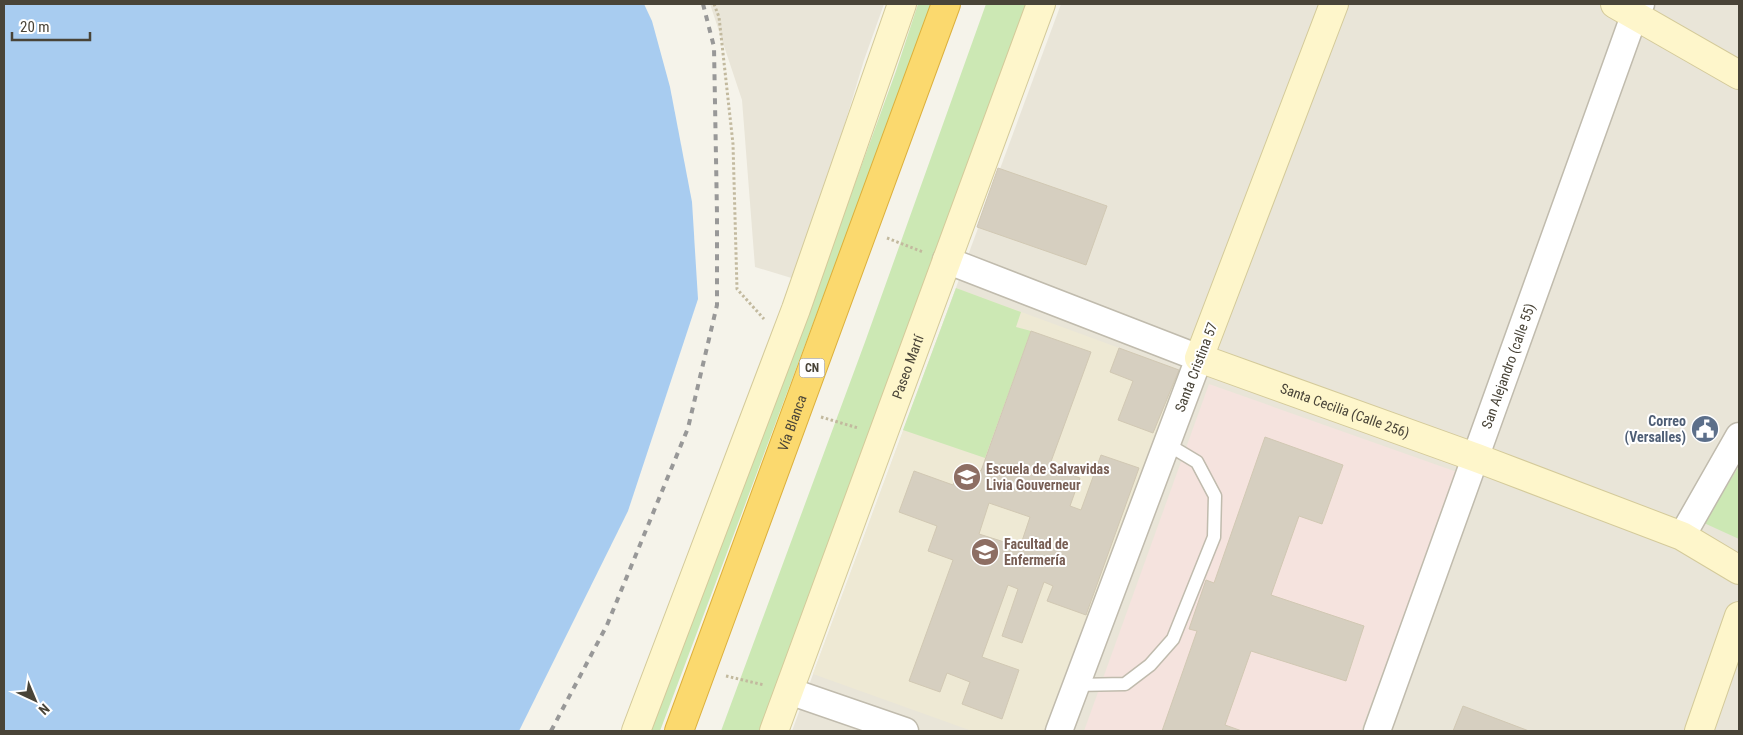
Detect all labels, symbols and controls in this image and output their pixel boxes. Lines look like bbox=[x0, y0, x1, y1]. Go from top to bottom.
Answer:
scale bar bbox=[12, 10, 90, 42]
text: 20 m bbox=[20, 18, 50, 36]
street label: San Alejandro (calle 55) bbox=[1478, 301, 1539, 431]
street label: Santa Cristina 57 bbox=[1172, 320, 1220, 414]
street label: Paseo Martí bbox=[889, 332, 927, 401]
road number: CN bbox=[800, 358, 824, 378]
street label: Santa Cecilia (Calle 256) bbox=[1278, 380, 1412, 442]
street label: Vía Blanca bbox=[774, 393, 810, 453]
place label: Correo (Versalles) bbox=[1625, 413, 1686, 446]
public building icon: Correo (Versalles) bbox=[1690, 414, 1720, 444]
place label: Escuela de Salvavidas Livia Gouverneur bbox=[986, 461, 1110, 493]
school or university icon: Escuela de Salvavidas Livia Gouverneur bbox=[952, 462, 982, 492]
place label: Facultad de Enfermería bbox=[1004, 536, 1069, 568]
school or university icon: Facultad de Enfermería bbox=[970, 537, 1000, 567]
north arrow bbox=[10, 675, 60, 725]
text: N bbox=[35, 701, 53, 718]

